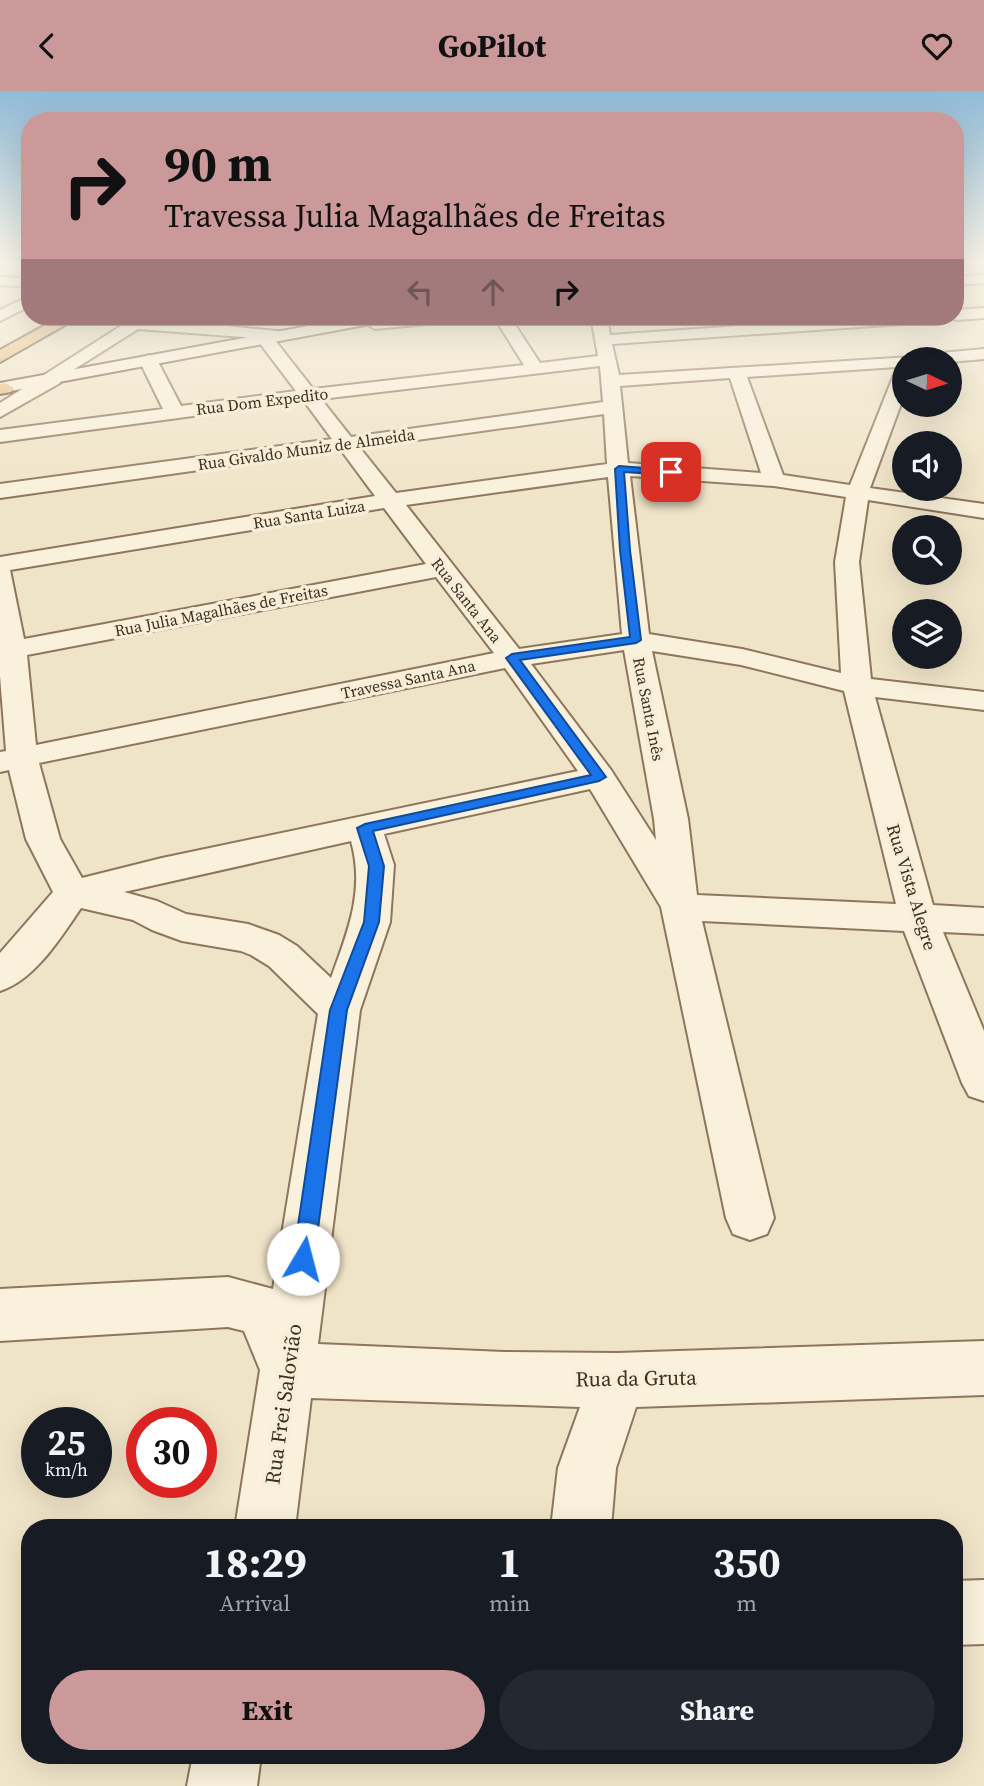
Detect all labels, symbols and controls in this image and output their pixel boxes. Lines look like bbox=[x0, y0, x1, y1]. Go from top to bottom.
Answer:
text: GoPilot bbox=[438, 24, 546, 68]
icon: back bbox=[28, 27, 66, 65]
icon: heart bbox=[918, 27, 956, 65]
text: 90 m bbox=[164, 130, 272, 197]
icon: right bbox=[49, 140, 140, 231]
text: Travessa Julia Magalhães de Freitas bbox=[164, 194, 666, 238]
icon: left bbox=[401, 273, 439, 311]
icon: ahead bbox=[474, 273, 512, 311]
icon: right bbox=[547, 273, 585, 311]
north arrow bbox=[892, 347, 962, 417]
map controls bbox=[892, 347, 962, 669]
street label: Rua Dom Expedito bbox=[195, 382, 329, 420]
street label: Rua Givaldo Muniz de Almeida bbox=[196, 423, 417, 475]
button: sound bbox=[892, 431, 962, 501]
pin bbox=[641, 442, 701, 502]
icon: arrive bbox=[652, 453, 690, 491]
street label: Rua Santa Luiza bbox=[251, 494, 367, 534]
button: search bbox=[892, 515, 962, 585]
street label: Rua Santa Ana bbox=[427, 553, 508, 648]
street label: Rua Julia Magalhães de Freitas bbox=[112, 578, 330, 641]
button: layers bbox=[892, 599, 962, 669]
street label: Travessa Santa Ana bbox=[339, 654, 478, 704]
street label: Rua Santa Inês bbox=[628, 655, 670, 763]
street label: Rua Vista Alegre bbox=[881, 821, 943, 953]
position arrow bbox=[266, 1222, 340, 1296]
street label: Rua Frei Salovião bbox=[257, 1322, 309, 1486]
street label: Rua da Gruta bbox=[575, 1362, 697, 1394]
speed limit sign: 30 bbox=[126, 1407, 217, 1498]
text: 25 bbox=[48, 1419, 85, 1467]
text: km/h bbox=[45, 1457, 88, 1482]
text: 18:29 bbox=[203, 1533, 307, 1591]
text: 1 bbox=[498, 1533, 521, 1591]
text: 350 bbox=[713, 1533, 781, 1591]
text: Arrival bbox=[219, 1587, 290, 1619]
text: min bbox=[489, 1587, 530, 1619]
text: m bbox=[736, 1587, 757, 1619]
button: Exit bbox=[49, 1670, 485, 1750]
button: Share bbox=[499, 1670, 935, 1750]

